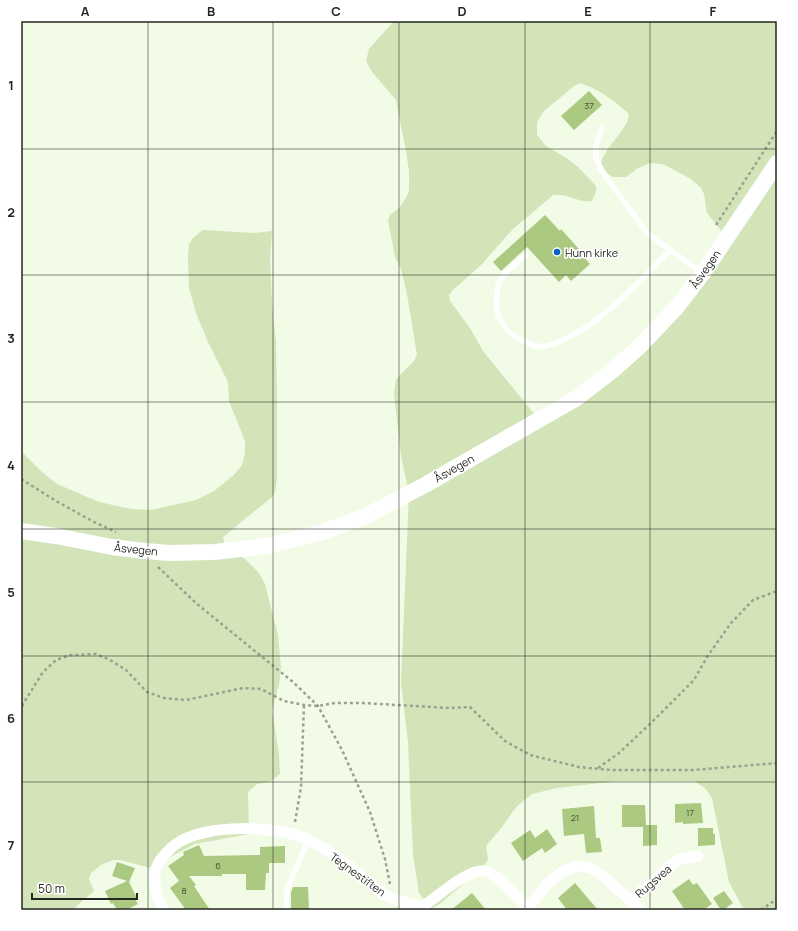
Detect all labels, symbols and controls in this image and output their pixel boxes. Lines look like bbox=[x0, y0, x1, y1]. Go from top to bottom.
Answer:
text: A bbox=[81, 2, 90, 20]
text: B bbox=[207, 2, 215, 20]
text: C bbox=[331, 2, 341, 20]
text: D bbox=[457, 2, 467, 20]
text: E bbox=[584, 2, 592, 20]
text: F bbox=[710, 2, 717, 20]
text: 1 bbox=[8, 76, 14, 94]
house number: 37 bbox=[584, 99, 594, 112]
text: 2 bbox=[7, 203, 15, 221]
place label: Hunn kirke bbox=[565, 245, 619, 260]
marker: Hunn kirke bbox=[552, 247, 562, 257]
street label: Åsvegen bbox=[686, 247, 724, 291]
text: 3 bbox=[7, 329, 15, 347]
street label: Åsvegen bbox=[431, 451, 477, 485]
text: 4 bbox=[7, 456, 15, 474]
street label: Åsvegen bbox=[114, 539, 158, 559]
text: 5 bbox=[7, 583, 15, 601]
text: 6 bbox=[7, 709, 15, 727]
house number: 17 bbox=[686, 806, 694, 819]
house number: 21 bbox=[571, 811, 579, 824]
text: 7 bbox=[8, 836, 15, 854]
street label: Tegnestiften bbox=[327, 849, 389, 899]
house number: 6 bbox=[215, 859, 221, 872]
street label: Rugsvea bbox=[632, 861, 674, 901]
scale bar bbox=[32, 875, 137, 901]
text: 50 m bbox=[38, 880, 65, 897]
house number: 8 bbox=[181, 884, 187, 897]

